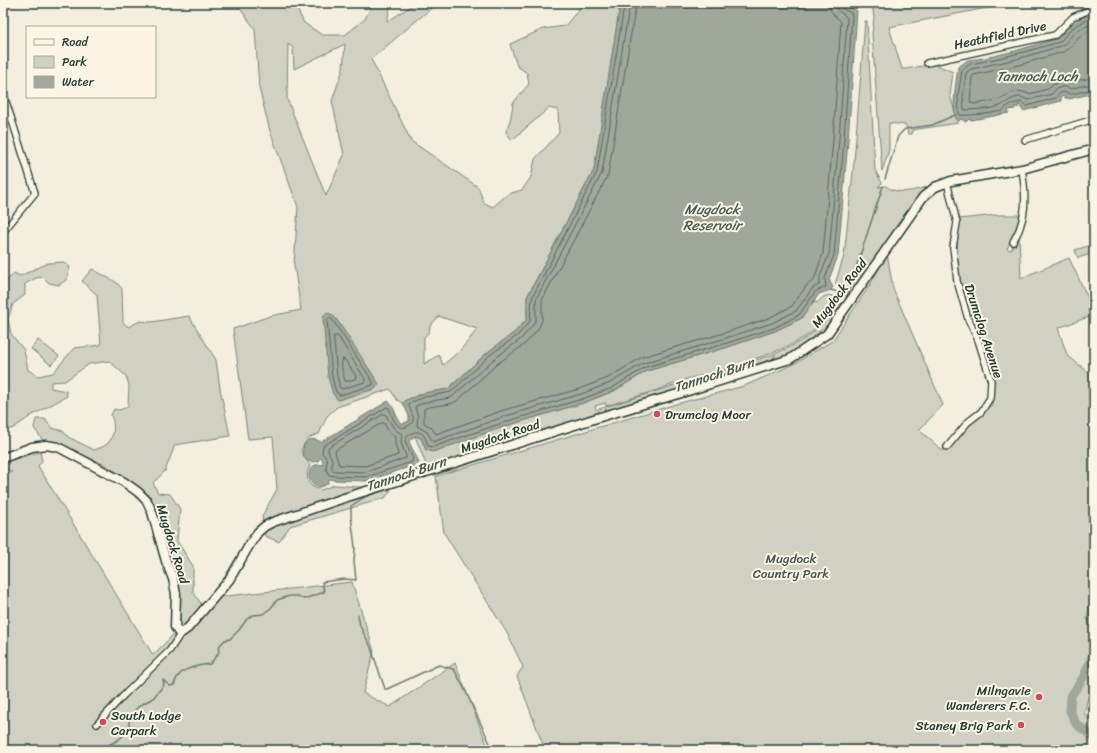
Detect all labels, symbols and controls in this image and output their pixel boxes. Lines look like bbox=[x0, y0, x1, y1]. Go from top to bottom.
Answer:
street label: Heathfield Drive bbox=[952, 14, 1049, 56]
legend bbox=[26, 26, 156, 98]
text: Road bbox=[62, 31, 89, 53]
text: Park bbox=[62, 51, 87, 73]
water label: Tannoch Loch bbox=[996, 64, 1079, 89]
text: Water bbox=[62, 71, 95, 93]
water label: Mugdock Reservoir bbox=[683, 197, 744, 238]
street label: Mugdock Road bbox=[805, 252, 874, 333]
street label: Drumclog Avenue bbox=[958, 281, 1010, 382]
water label: Tannoch Burn bbox=[670, 350, 759, 400]
place label: Drumclog Moor bbox=[665, 403, 751, 426]
marker: Drumclog Moor bbox=[652, 409, 662, 419]
street label: Mugdock Road bbox=[457, 412, 544, 460]
water label: Tannoch Burn bbox=[362, 449, 451, 499]
street label: Mugdock Road bbox=[150, 501, 196, 588]
park label: Mugdock Country Park bbox=[753, 547, 829, 585]
place label: Milngavie Wanderers F.C. bbox=[946, 679, 1031, 717]
marker: Milngavie Wanderers F.C. bbox=[1034, 692, 1044, 702]
place label: South Lodge Carpark bbox=[111, 704, 181, 742]
place label: Staney Brig Park bbox=[915, 714, 1013, 737]
marker: South Lodge Carpark bbox=[98, 717, 108, 727]
marker: Staney Brig Park bbox=[1016, 720, 1026, 730]

